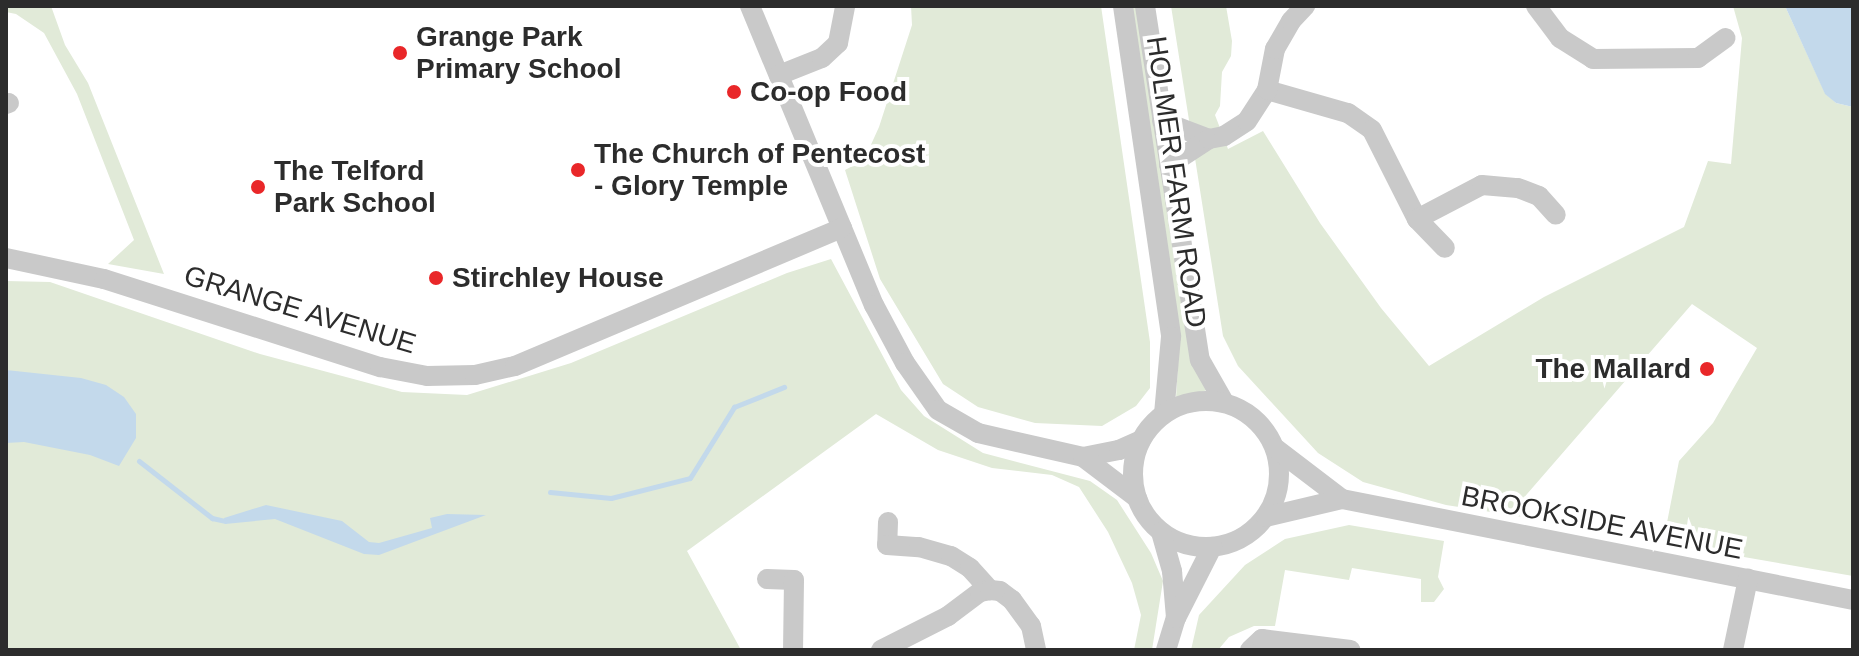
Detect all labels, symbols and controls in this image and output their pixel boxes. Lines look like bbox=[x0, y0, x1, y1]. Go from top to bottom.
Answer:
place label: Grange Park Primary School bbox=[416, 20, 621, 86]
street label: HOLMER FARM ROAD bbox=[1139, 34, 1213, 330]
marker: Grange Park Primary School bbox=[391, 44, 409, 62]
place label: Co-op Food bbox=[750, 75, 907, 109]
marker: Co-op Food bbox=[725, 83, 743, 101]
place label: The Church of Pentecost - Glory Temple bbox=[594, 137, 925, 203]
place label: The Telford Park School bbox=[274, 154, 436, 220]
marker: The Church of Pentecost - Glory Temple bbox=[569, 161, 587, 179]
marker: The Telford Park School bbox=[249, 178, 267, 196]
street label: GRANGE AVENUE bbox=[179, 259, 421, 361]
place label: Stirchley House bbox=[452, 261, 664, 295]
marker: Stirchley House bbox=[427, 269, 445, 287]
place label: The Mallard bbox=[1535, 352, 1691, 386]
marker: The Mallard bbox=[1698, 360, 1716, 378]
street label: BROOKSIDE AVENUE bbox=[1458, 479, 1746, 567]

